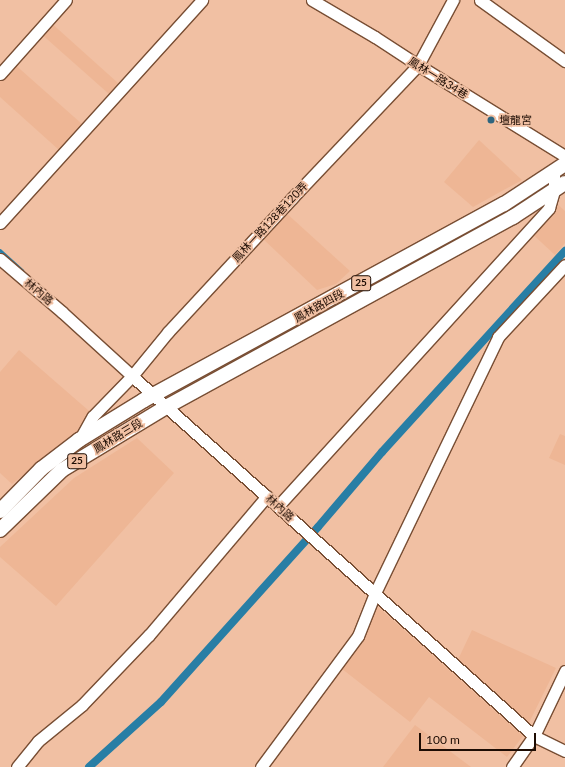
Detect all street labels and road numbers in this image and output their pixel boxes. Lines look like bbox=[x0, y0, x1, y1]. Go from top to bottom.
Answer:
street label: 鳳林一路34巷 bbox=[406, 54, 470, 102]
street label: 鳳林一路128巷120弄 bbox=[230, 179, 310, 265]
road number: 25 bbox=[351, 275, 371, 291]
street label: 林內路 bbox=[22, 276, 56, 308]
street label: 鳳林路四段 bbox=[292, 287, 346, 325]
street label: 鳳林路三段 bbox=[91, 416, 145, 456]
road number: 25 bbox=[67, 453, 87, 469]
street label: 林內路 bbox=[263, 492, 297, 524]

